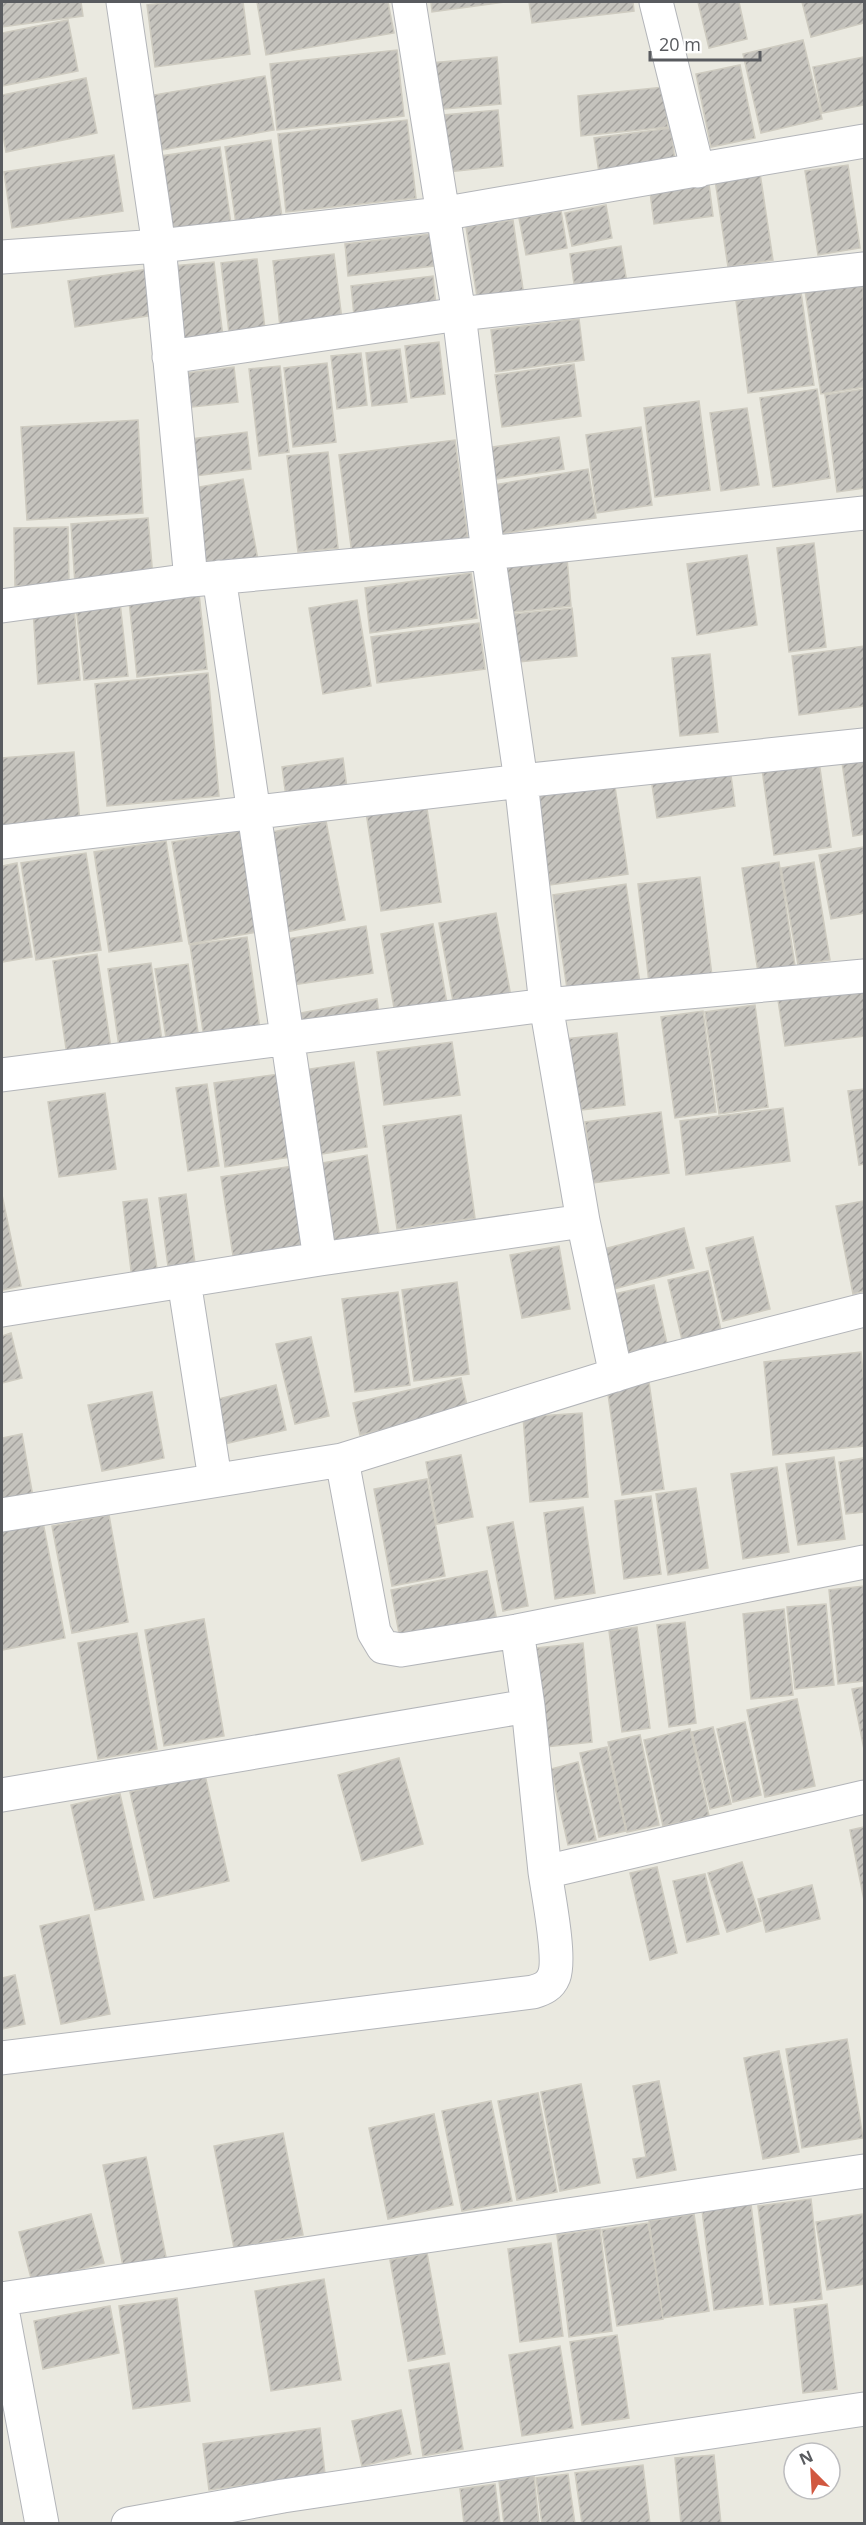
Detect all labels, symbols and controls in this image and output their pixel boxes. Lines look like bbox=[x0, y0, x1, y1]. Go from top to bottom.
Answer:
scale bar bbox=[650, 24, 760, 62]
text: 20 m bbox=[659, 32, 701, 56]
north arrow bbox=[782, 2441, 842, 2501]
text: N bbox=[795, 2445, 816, 2470]

